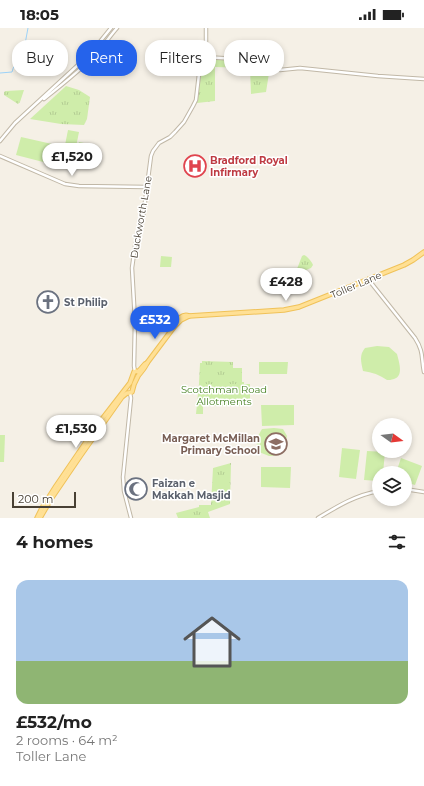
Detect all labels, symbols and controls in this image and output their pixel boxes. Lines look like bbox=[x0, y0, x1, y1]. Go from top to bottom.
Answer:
text: 18:05 bbox=[20, 5, 59, 24]
chip: Buy bbox=[12, 40, 68, 76]
chip: Rent bbox=[76, 40, 137, 76]
chip: Filters bbox=[145, 40, 216, 76]
chip: New bbox=[224, 40, 284, 76]
pin: £1,520 bbox=[39, 143, 105, 177]
text: £1,520 bbox=[51, 148, 93, 164]
hospital icon: Bradford Royal Infirmary bbox=[182, 153, 208, 179]
place label: Bradford Royal Infirmary bbox=[210, 154, 288, 179]
street label: Duckworth Lane bbox=[127, 175, 155, 259]
pin: £428 bbox=[262, 268, 310, 302]
street label: Toller Lane bbox=[329, 268, 383, 302]
text: £428 bbox=[269, 273, 303, 289]
church icon: St Philip bbox=[35, 289, 61, 315]
place label: St Philip bbox=[64, 296, 108, 309]
pin: £532 bbox=[131, 306, 179, 340]
text: £532 bbox=[139, 311, 171, 327]
park label: Scotchman Road Allotments bbox=[181, 383, 267, 408]
pin: £1,530 bbox=[43, 415, 109, 449]
north arrow bbox=[372, 418, 412, 458]
map controls bbox=[372, 418, 412, 506]
text: £1,530 bbox=[55, 420, 97, 436]
school or university icon: Margaret McMillan Primary School bbox=[263, 431, 289, 457]
place label: Margaret McMillan Primary School bbox=[162, 432, 260, 457]
button: layers bbox=[372, 466, 412, 506]
mosque icon: Faizan e Makkah Masjid bbox=[123, 476, 149, 502]
place label: Faizan e Makkah Masjid bbox=[152, 477, 231, 502]
scale bar bbox=[12, 490, 76, 509]
text: 200 m bbox=[18, 492, 53, 506]
icon: filters bbox=[386, 531, 408, 553]
text: 4 homes bbox=[16, 532, 93, 552]
icon: home bbox=[176, 606, 248, 678]
text: £532/mo bbox=[16, 712, 92, 732]
text: 2 rooms · 64 m² bbox=[16, 732, 118, 748]
text: Toller Lane bbox=[16, 748, 86, 764]

